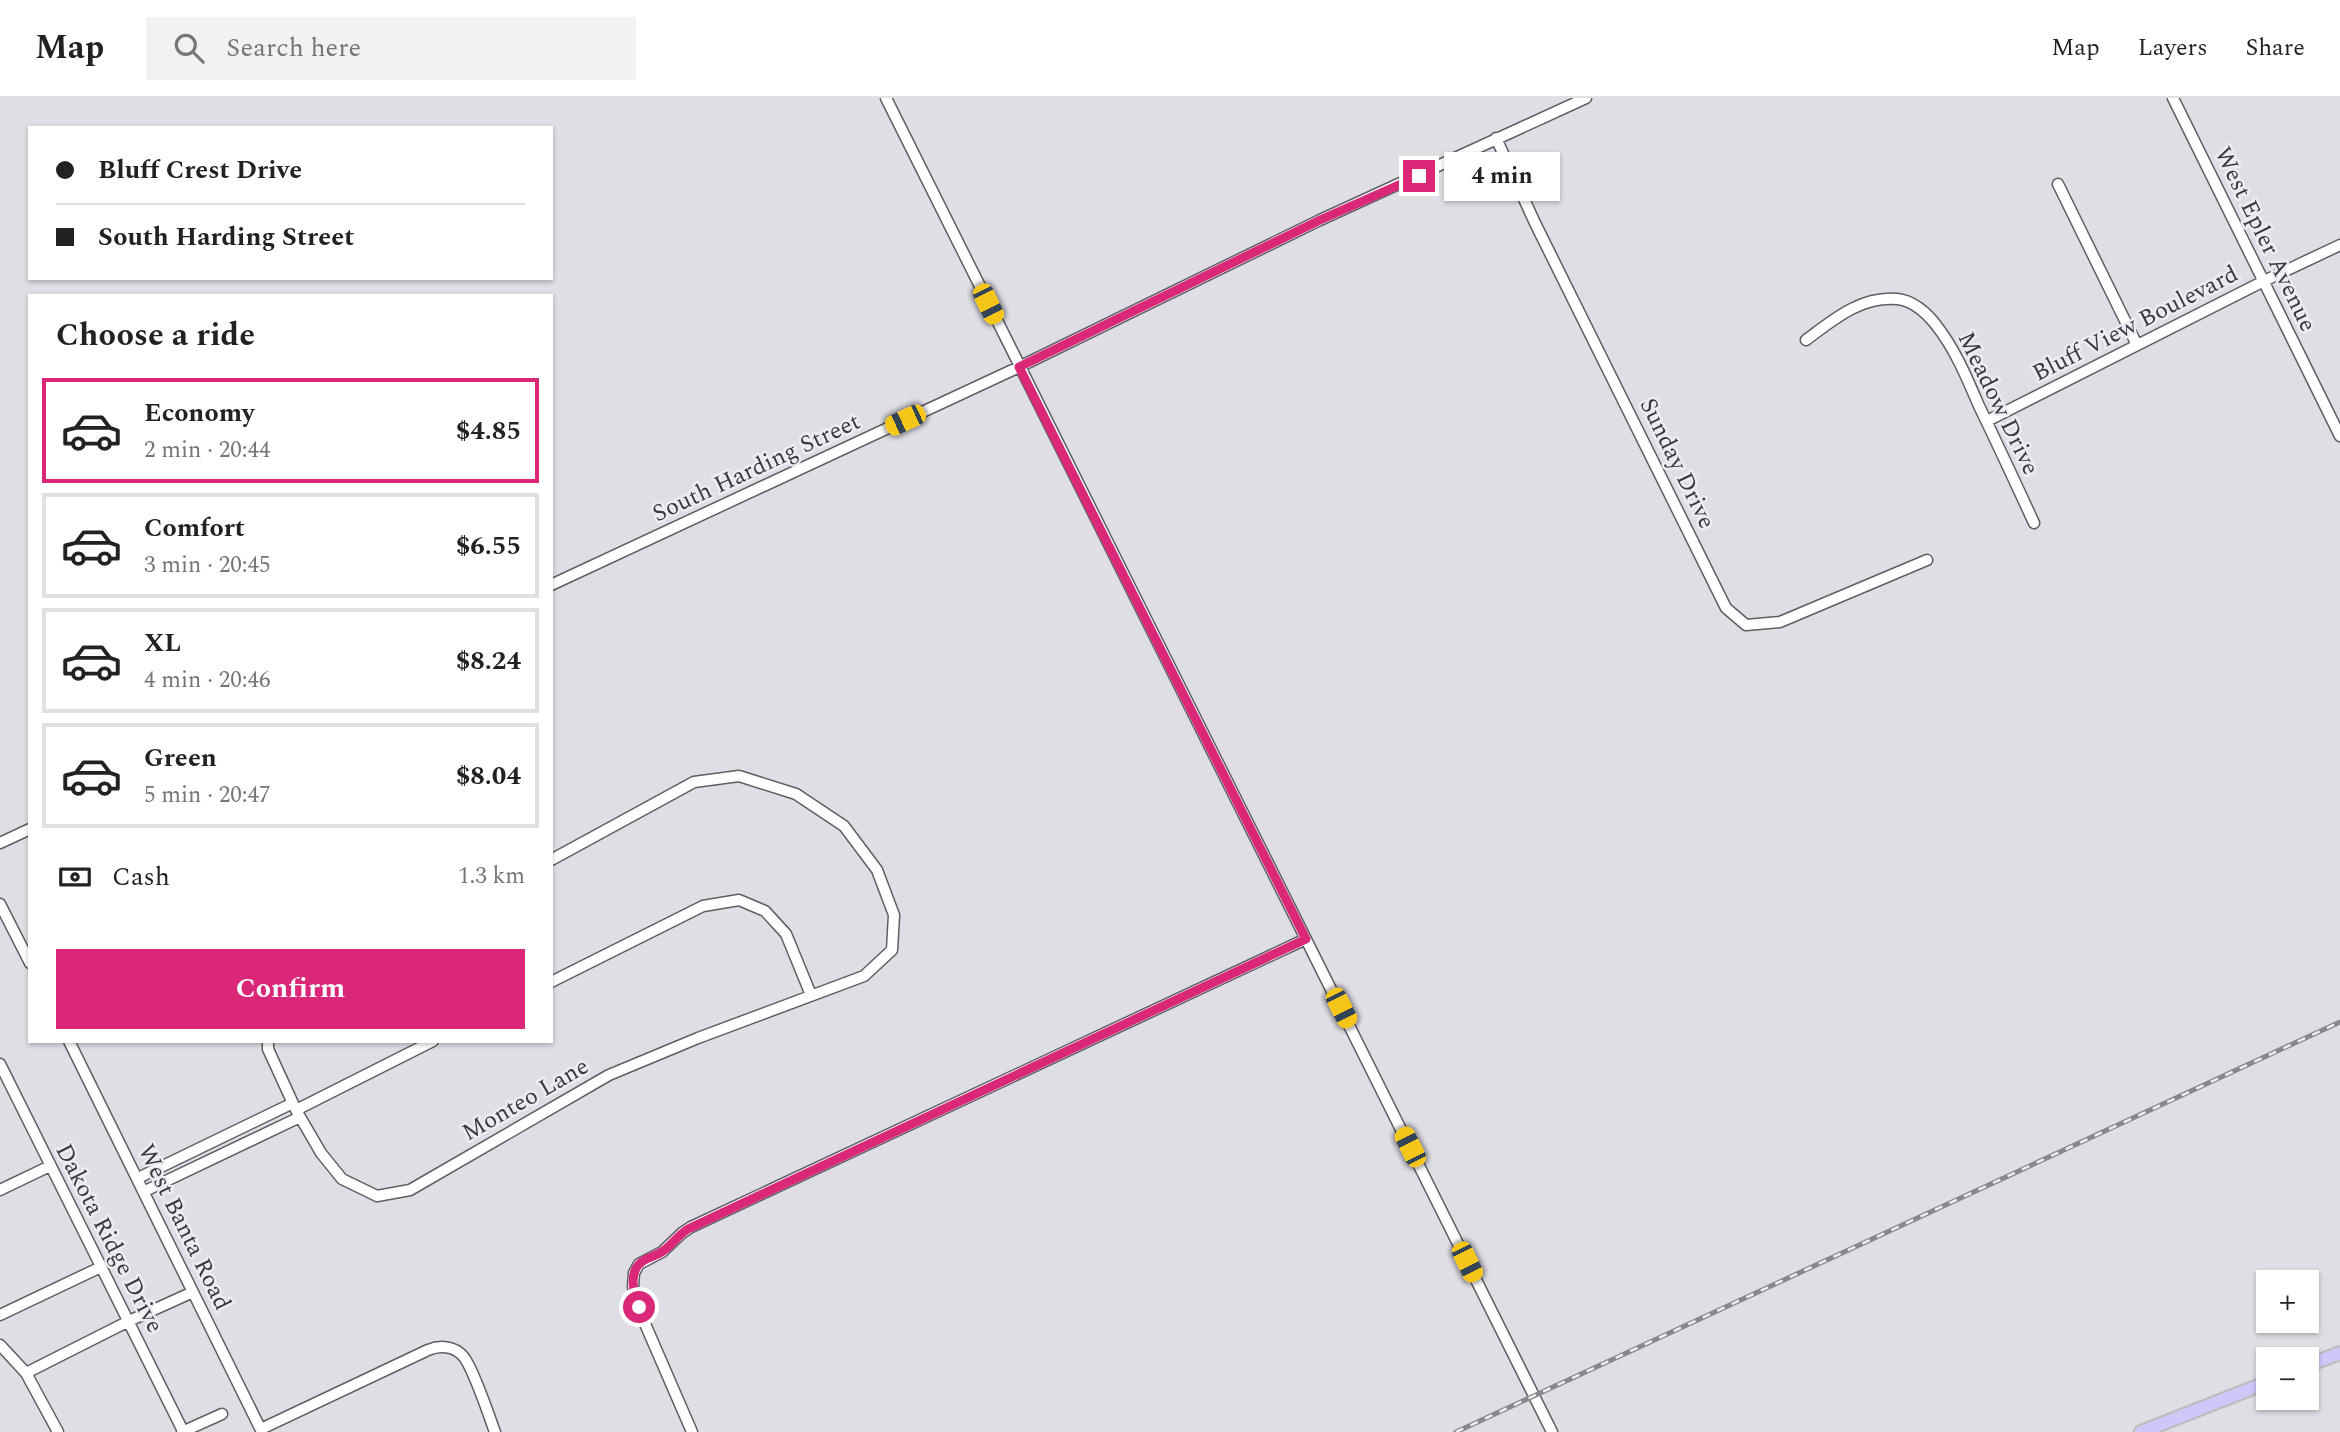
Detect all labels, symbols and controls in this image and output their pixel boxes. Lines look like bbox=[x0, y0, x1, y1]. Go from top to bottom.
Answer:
search box bbox=[146, 17, 636, 80]
text: Map bbox=[35, 23, 104, 73]
text: Search here bbox=[226, 28, 361, 68]
icon: search bbox=[170, 29, 208, 67]
text: Map bbox=[2051, 30, 2100, 66]
text: Layers bbox=[2138, 30, 2208, 66]
text: Share bbox=[2246, 30, 2305, 66]
street label: West Epler Avenue bbox=[2205, 141, 2326, 338]
text: Bluff Crest Drive bbox=[98, 150, 302, 190]
callout: 4 min bbox=[1444, 152, 1559, 200]
text: 4 min bbox=[1471, 159, 1533, 194]
route end bbox=[1403, 160, 1435, 192]
text: South Harding Street bbox=[98, 217, 354, 257]
street label: Bluff View Boulevard bbox=[2026, 256, 2245, 391]
car bbox=[970, 281, 1007, 327]
text: Choose a ride bbox=[56, 311, 255, 360]
street label: Meadow Drive bbox=[1948, 326, 2048, 481]
street label: Sunday Drive bbox=[1630, 392, 1724, 535]
text: Economy bbox=[144, 393, 254, 433]
icon: car bbox=[60, 399, 123, 462]
car bbox=[882, 402, 929, 438]
street label: South Harding Street bbox=[647, 404, 866, 532]
text: $4.85 bbox=[456, 411, 521, 451]
text: 2 min · 20:44 bbox=[144, 433, 271, 468]
text: Comfort bbox=[144, 508, 245, 548]
icon: car bbox=[60, 514, 123, 577]
text: $6.55 bbox=[456, 526, 521, 566]
text: 3 min · 20:45 bbox=[144, 548, 271, 583]
text: XL bbox=[144, 623, 181, 663]
icon: car bbox=[60, 629, 123, 692]
text: $8.24 bbox=[456, 641, 521, 681]
text: 4 min · 20:46 bbox=[144, 663, 271, 698]
text: Green bbox=[144, 738, 217, 778]
icon: car bbox=[60, 744, 123, 807]
text: $8.04 bbox=[456, 756, 521, 796]
text: 5 min · 20:47 bbox=[144, 778, 271, 813]
text: Cash bbox=[112, 857, 170, 897]
icon: cash bbox=[56, 858, 94, 896]
text: 1.3 km bbox=[458, 859, 525, 894]
button: Confirm bbox=[56, 949, 525, 1029]
car bbox=[1323, 985, 1360, 1031]
street label: Monteo Lane bbox=[455, 1049, 596, 1151]
car bbox=[1392, 1124, 1429, 1170]
street label: Dakota Ridge Drive bbox=[46, 1137, 172, 1339]
street label: West Banta Road bbox=[128, 1138, 240, 1317]
car bbox=[1449, 1239, 1486, 1285]
map controls bbox=[2256, 1270, 2319, 1410]
button: + bbox=[2256, 1270, 2319, 1333]
route start bbox=[623, 1291, 655, 1323]
button: − bbox=[2256, 1347, 2319, 1410]

